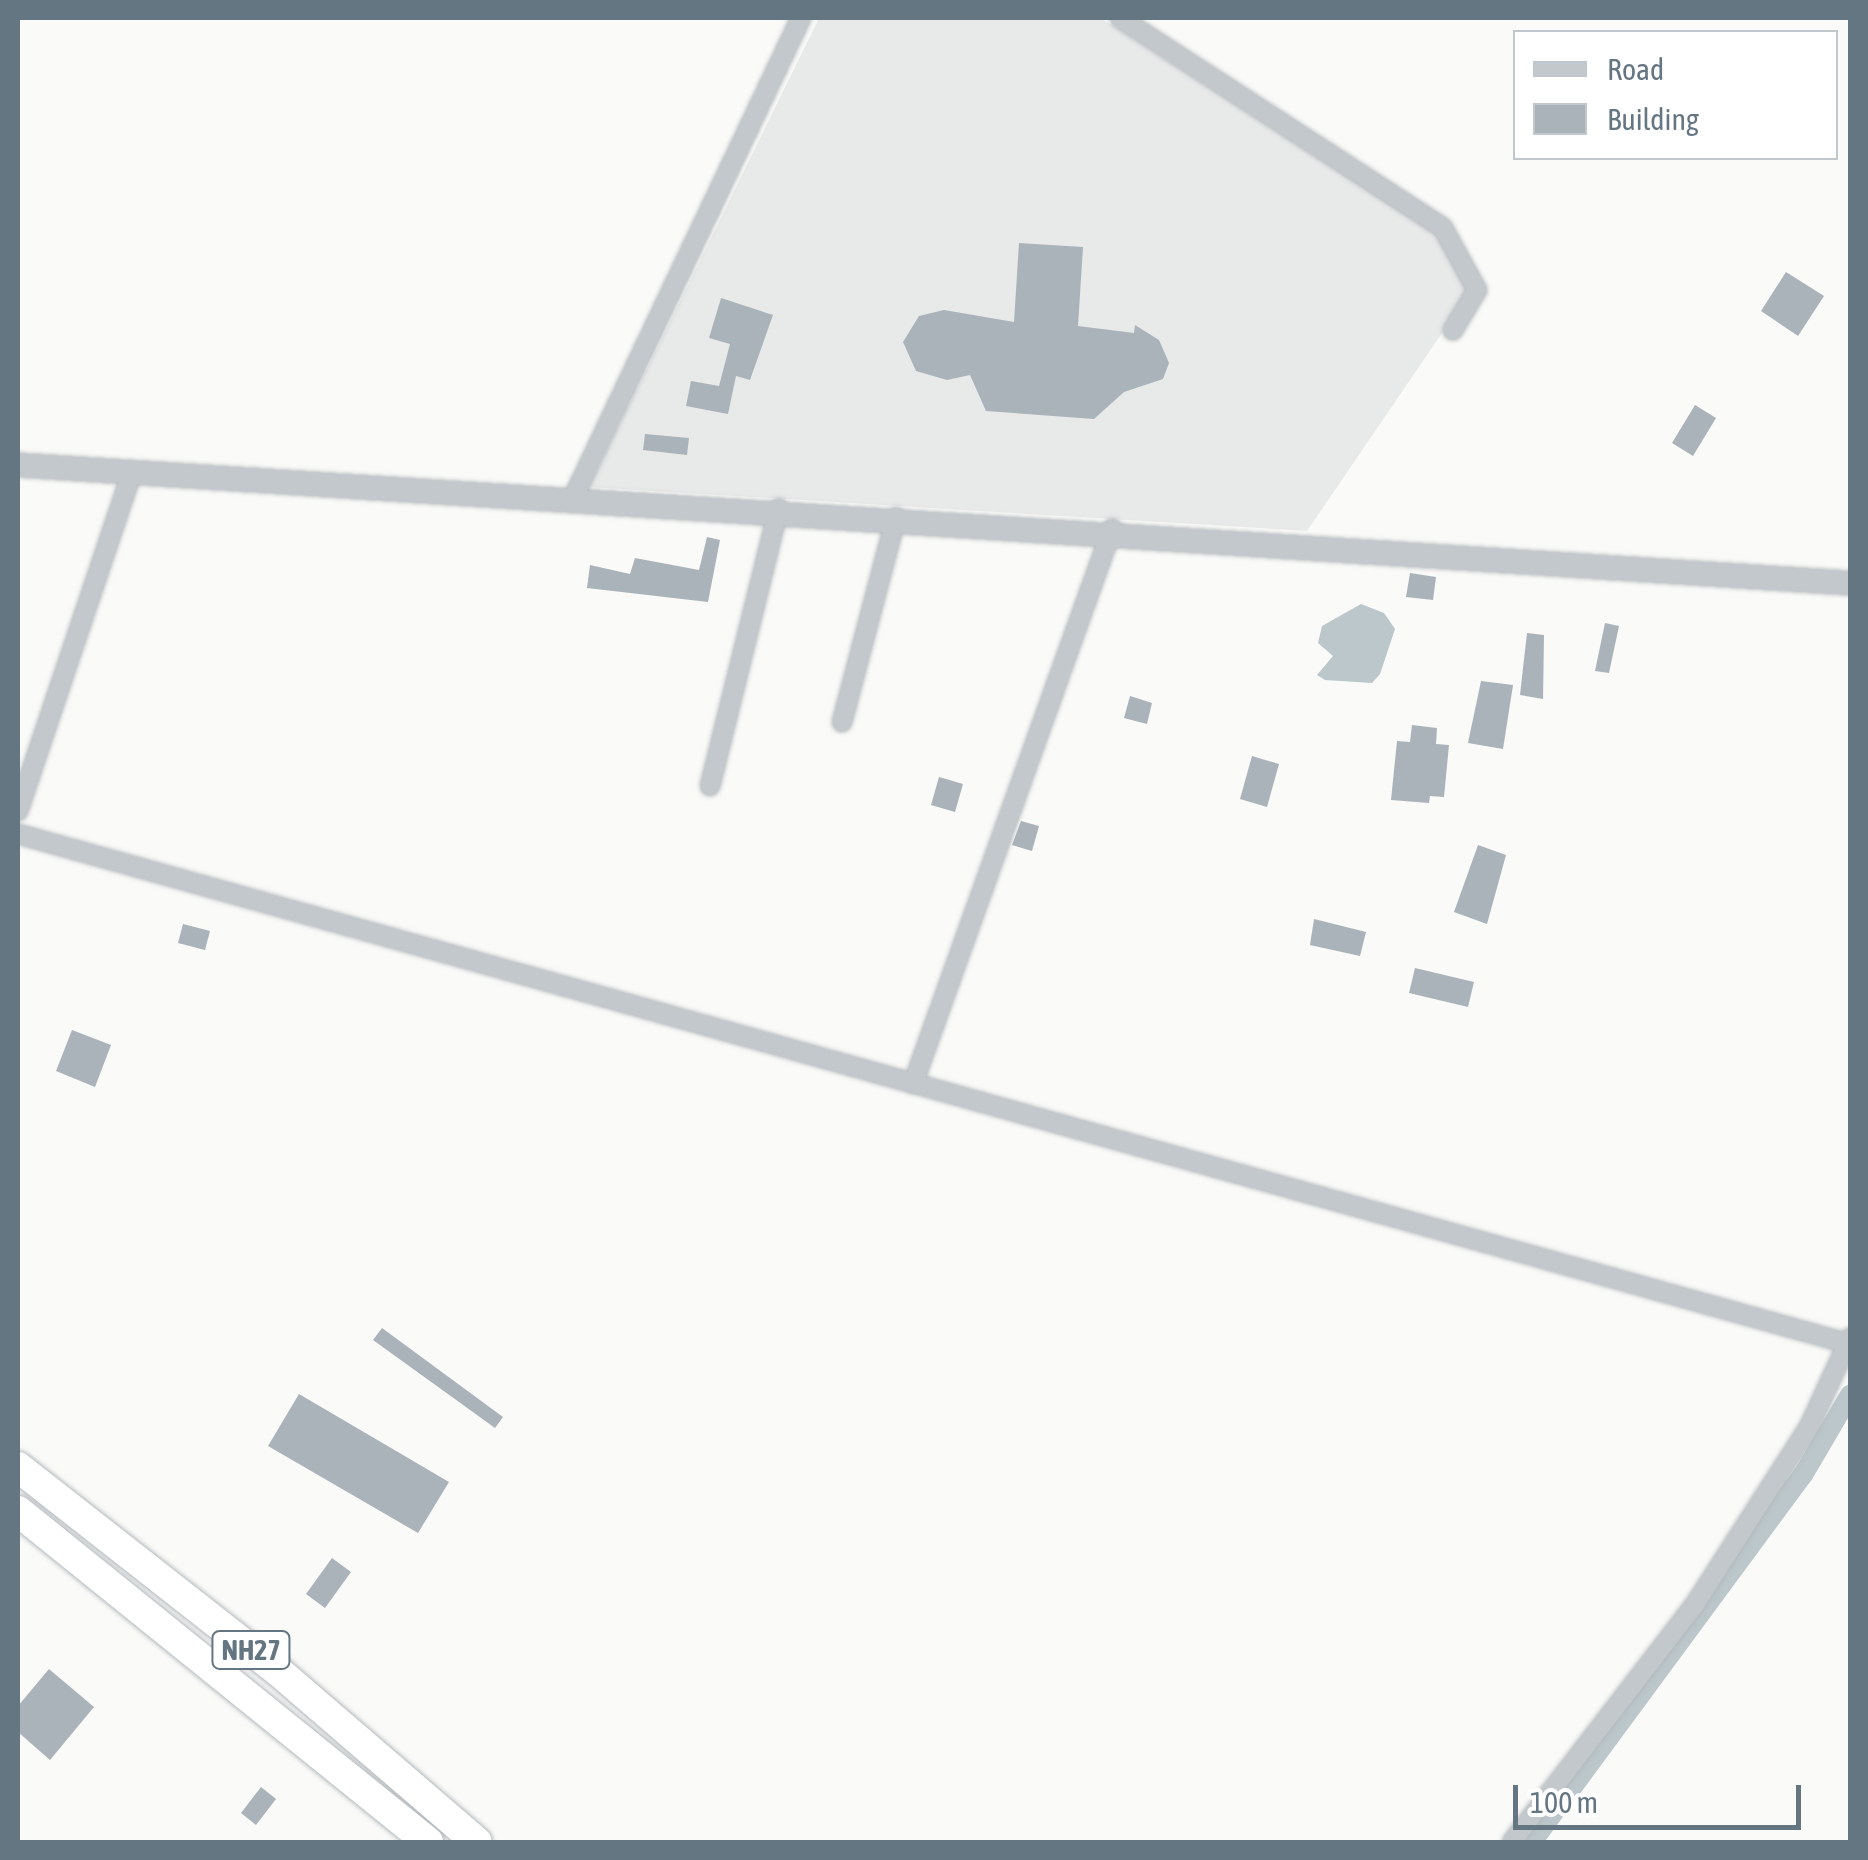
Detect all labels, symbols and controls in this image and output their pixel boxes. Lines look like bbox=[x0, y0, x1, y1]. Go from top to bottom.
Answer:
legend bbox=[1513, 30, 1838, 160]
text: Road bbox=[1607, 52, 1664, 86]
text: Building bbox=[1607, 102, 1699, 136]
road number: NH27 bbox=[211, 1627, 291, 1673]
scale bar bbox=[1518, 1765, 1806, 1827]
text: 100 m bbox=[1530, 1785, 1598, 1819]

